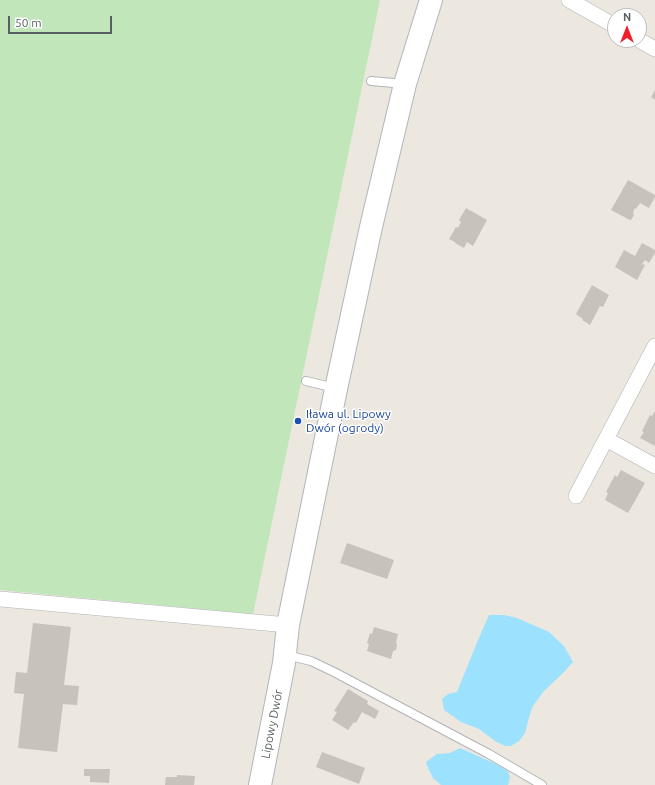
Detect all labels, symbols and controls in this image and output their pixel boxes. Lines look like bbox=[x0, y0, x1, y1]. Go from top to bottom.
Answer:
scale bar bbox=[10, 8, 114, 34]
north arrow bbox=[607, 8, 647, 48]
text: N bbox=[623, 11, 631, 23]
text: 50 m bbox=[15, 16, 42, 29]
place label: Iława ul. Lipowy Dwór (ogrody) bbox=[306, 407, 391, 435]
marker: Iława ul. Lipowy Dwór (ogrody) bbox=[293, 416, 303, 426]
street label: Lipowy Dwór bbox=[258, 688, 286, 760]

